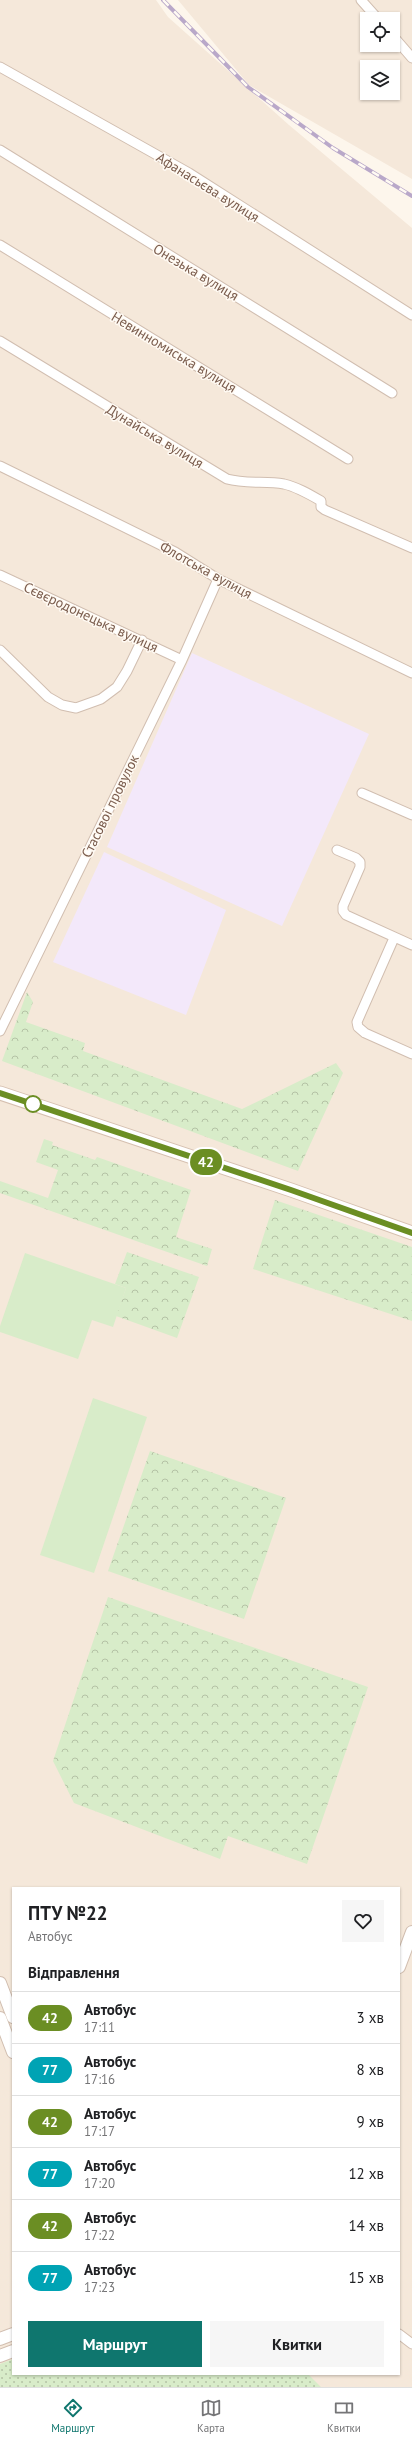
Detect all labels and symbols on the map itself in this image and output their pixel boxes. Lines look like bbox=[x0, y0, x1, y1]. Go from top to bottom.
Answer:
street label: Афанасьєва вулиця bbox=[153, 148, 263, 226]
street label: Онезька вулиця bbox=[150, 239, 242, 305]
street label: Невинномиська вулиця bbox=[108, 307, 240, 397]
street label: Дунайська вулиця bbox=[103, 400, 207, 472]
street label: Флотська вулиця bbox=[157, 537, 255, 603]
street label: Сєвєродонецька вулиця bbox=[21, 578, 161, 656]
street label: Стасової провулок bbox=[77, 751, 143, 860]
unlabelled marker bbox=[24, 1095, 42, 1113]
line badge: 42 bbox=[188, 1149, 224, 1175]

